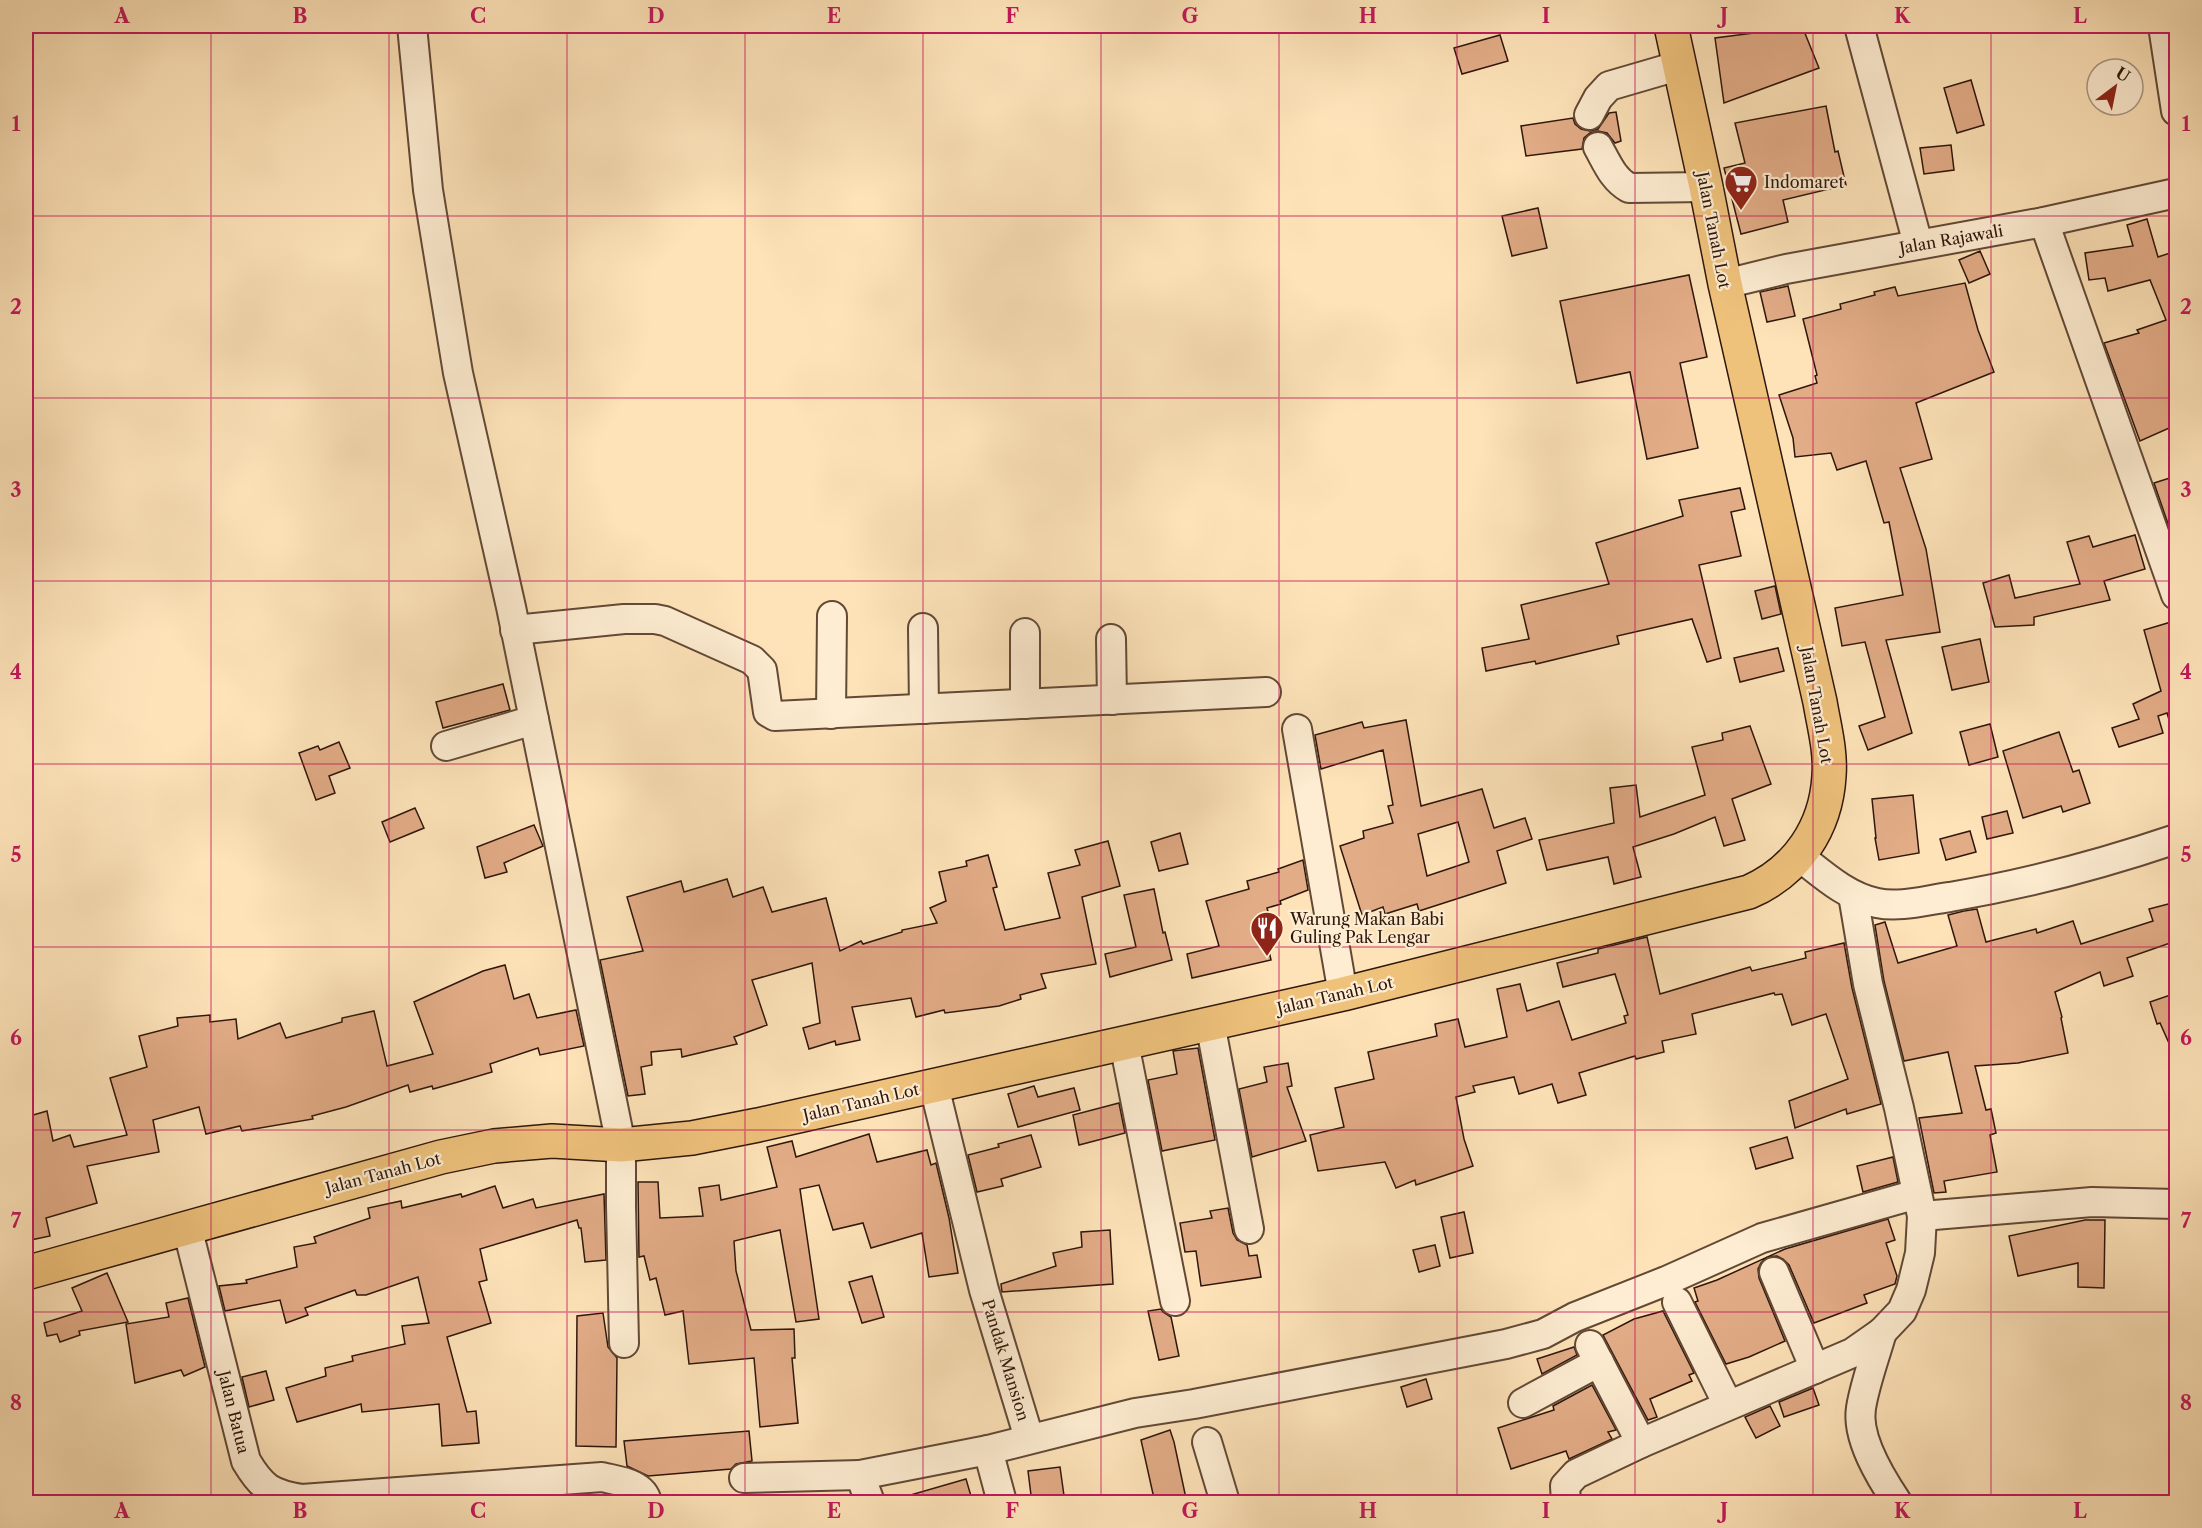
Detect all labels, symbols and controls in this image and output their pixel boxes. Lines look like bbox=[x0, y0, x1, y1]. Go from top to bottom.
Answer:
text: A bbox=[113, 4, 130, 28]
text: B bbox=[293, 4, 308, 28]
text: C bbox=[470, 4, 486, 28]
text: D bbox=[647, 4, 665, 28]
text: E bbox=[827, 4, 841, 28]
text: F bbox=[1005, 4, 1019, 28]
text: G bbox=[1182, 4, 1199, 28]
text: H bbox=[1359, 4, 1377, 28]
text: I bbox=[1542, 4, 1550, 28]
text: J bbox=[1716, 4, 1728, 28]
text: K bbox=[1894, 4, 1911, 28]
text: L bbox=[2073, 4, 2087, 28]
north arrow bbox=[2085, 57, 2145, 117]
text: U bbox=[2112, 62, 2134, 86]
text: 1 bbox=[12, 112, 21, 136]
text: 1 bbox=[2182, 112, 2191, 136]
supermarket icon: Indomaret bbox=[1723, 164, 1759, 211]
street label: Jalan Tanah Lot bbox=[1692, 167, 1735, 290]
place label: Indomaret bbox=[1764, 172, 1844, 192]
street label: Jalan Rajawali bbox=[1895, 220, 2005, 258]
text: 2 bbox=[10, 295, 22, 319]
text: 2 bbox=[2180, 295, 2192, 319]
text: 3 bbox=[10, 478, 22, 502]
text: 3 bbox=[2180, 478, 2192, 502]
street label: Jalan Tanah Lot bbox=[1796, 642, 1837, 765]
text: 4 bbox=[10, 660, 22, 684]
text: 4 bbox=[2180, 660, 2192, 684]
text: 5 bbox=[10, 843, 22, 867]
text: 5 bbox=[2180, 843, 2192, 867]
place label: Warung Makan Babi Guling Pak Lengar bbox=[1289, 909, 1444, 947]
restaurant icon: Warung Makan Babi Guling Pak Lengar bbox=[1249, 910, 1285, 957]
street label: Jalan Tanah Lot bbox=[1272, 972, 1395, 1019]
text: 6 bbox=[10, 1026, 22, 1050]
text: 6 bbox=[2180, 1026, 2192, 1050]
street label: Jalan Tanah Lot bbox=[798, 1079, 921, 1126]
street label: Jalan Tanah Lot bbox=[320, 1148, 443, 1199]
text: 7 bbox=[11, 1209, 22, 1233]
text: 7 bbox=[2181, 1209, 2192, 1233]
street label: Pandak Mansion bbox=[978, 1297, 1034, 1423]
street label: Jalan Batua bbox=[213, 1365, 254, 1456]
text: 8 bbox=[10, 1391, 22, 1415]
text: 8 bbox=[2180, 1391, 2192, 1415]
text: A bbox=[113, 1499, 130, 1523]
text: B bbox=[293, 1499, 308, 1523]
text: C bbox=[470, 1499, 486, 1523]
text: D bbox=[647, 1499, 665, 1523]
text: E bbox=[827, 1499, 841, 1523]
text: F bbox=[1005, 1499, 1019, 1523]
text: G bbox=[1182, 1499, 1199, 1523]
text: H bbox=[1359, 1499, 1377, 1523]
text: I bbox=[1542, 1499, 1550, 1523]
text: J bbox=[1716, 1499, 1728, 1523]
text: K bbox=[1894, 1499, 1911, 1523]
text: L bbox=[2073, 1499, 2087, 1523]

